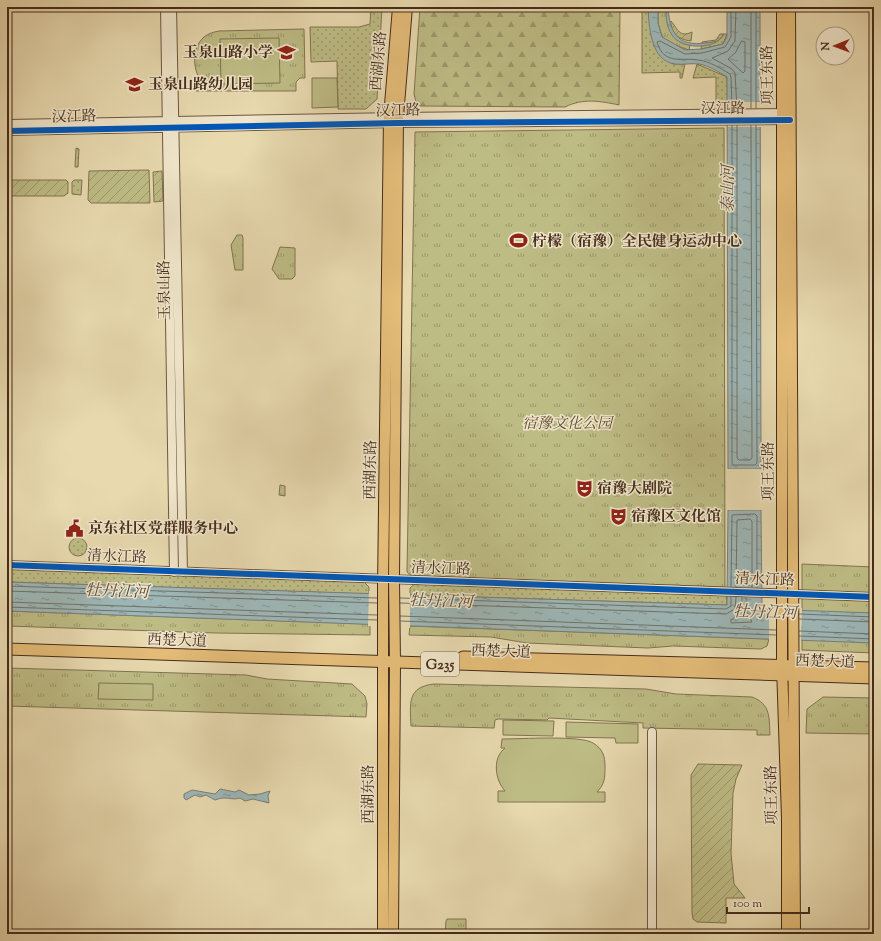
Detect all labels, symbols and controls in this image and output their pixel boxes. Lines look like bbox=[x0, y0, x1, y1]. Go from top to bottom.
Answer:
north arrow bbox=[815, 26, 855, 66]
street label: 西湖东路 bbox=[366, 30, 393, 92]
text: N bbox=[818, 41, 834, 52]
school or university icon: 玉泉山路小学 bbox=[276, 42, 296, 62]
place label: 玉泉山路小学 bbox=[183, 43, 273, 64]
street label: 项王东路 bbox=[757, 45, 780, 105]
school or university icon: 玉泉山路幼儿园 bbox=[125, 74, 145, 94]
place label: 玉泉山路幼儿园 bbox=[148, 75, 253, 96]
street label: 汉江路 bbox=[700, 99, 746, 120]
street label: 汉江路 bbox=[375, 101, 421, 122]
street label: 汉江路 bbox=[51, 107, 97, 128]
water label: 泰山河 bbox=[718, 162, 741, 213]
sports icon: 柠檬（宿豫）全民健身运动中心 bbox=[509, 231, 529, 251]
place label: 柠檬（宿豫）全民健身运动中心 bbox=[532, 232, 742, 253]
street label: 玉泉山路 bbox=[154, 260, 177, 320]
park label: 宿豫文化公园 bbox=[522, 414, 614, 435]
street label: 西湖东路 bbox=[360, 440, 383, 500]
street label: 项王东路 bbox=[759, 441, 780, 501]
theatre icon: 宿豫大剧院 bbox=[574, 478, 594, 498]
place label: 宿豫大剧院 bbox=[597, 479, 672, 500]
theatre icon: 宿豫区文化馆 bbox=[608, 506, 628, 526]
place label: 宿豫区文化馆 bbox=[631, 507, 721, 528]
public building icon: 京东社区党群服务中心 bbox=[65, 518, 85, 538]
place label: 京东社区党群服务中心 bbox=[88, 519, 238, 540]
street label: 清水江路 bbox=[87, 546, 147, 569]
street label: 清水江路 bbox=[411, 558, 471, 581]
street label: 清水江路 bbox=[735, 569, 795, 592]
water label: 牡丹江河 bbox=[85, 580, 152, 605]
water label: 牡丹江河 bbox=[409, 590, 476, 615]
water label: 牡丹江河 bbox=[733, 601, 800, 626]
street label: 西楚大道 bbox=[147, 630, 207, 653]
street label: 西楚大道 bbox=[471, 641, 531, 664]
street label: 西楚大道 bbox=[795, 651, 855, 674]
road number: G235 bbox=[421, 652, 459, 676]
street label: 西湖东路 bbox=[359, 764, 380, 824]
street label: 项王东路 bbox=[761, 765, 784, 825]
scale bar bbox=[727, 889, 809, 915]
text: 100 m bbox=[733, 895, 762, 913]

